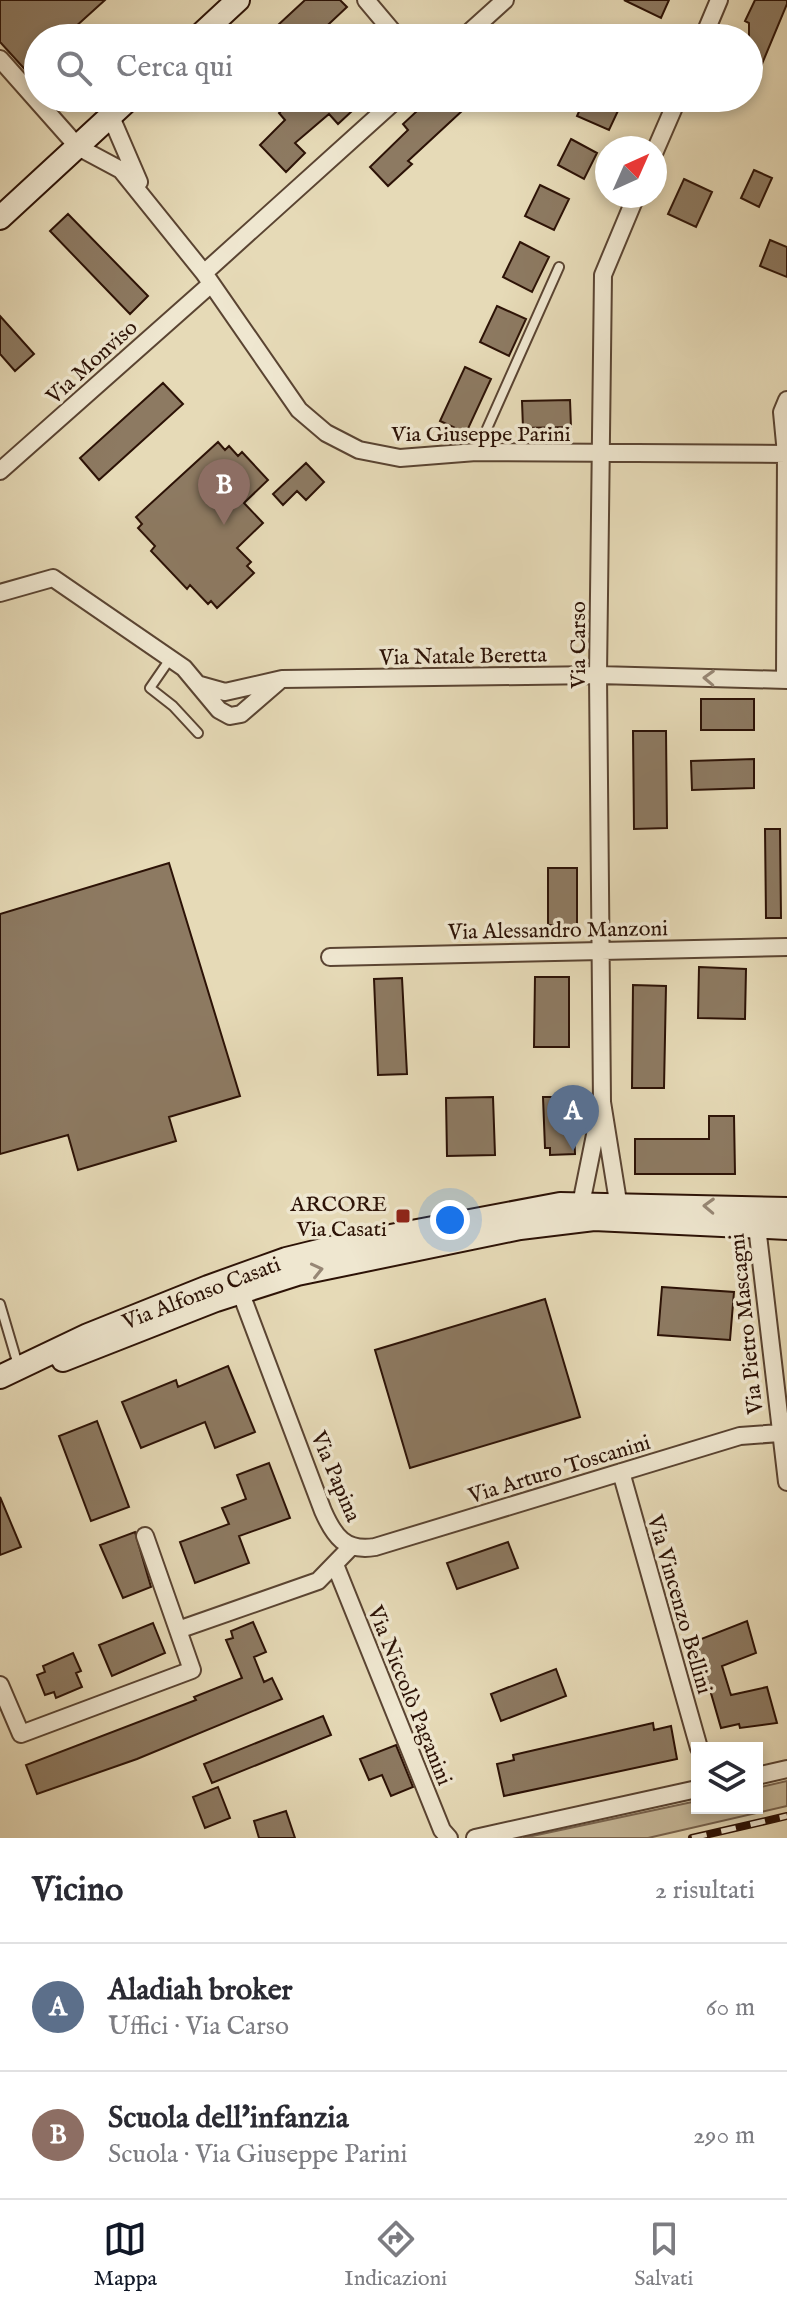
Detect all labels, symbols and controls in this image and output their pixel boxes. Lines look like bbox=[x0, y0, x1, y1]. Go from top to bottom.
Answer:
search box bbox=[24, 24, 763, 112]
icon: search bbox=[52, 46, 96, 90]
text: Cerca qui bbox=[116, 49, 233, 87]
north arrow bbox=[595, 136, 667, 208]
street label: Via Monviso bbox=[40, 314, 144, 412]
street label: Via Giuseppe Parini bbox=[390, 421, 571, 449]
pin: B bbox=[198, 459, 250, 525]
street label: Via Carso bbox=[565, 601, 593, 690]
street label: Via Natale Beretta bbox=[378, 642, 548, 672]
one-way arrow bbox=[702, 669, 715, 686]
street label: Via Alessandro Manzoni bbox=[447, 915, 668, 947]
pin: A bbox=[547, 1085, 599, 1151]
place label: ARCORE Via Casati bbox=[289, 1191, 387, 1244]
one-way arrow bbox=[702, 1197, 715, 1215]
your location bbox=[430, 1200, 470, 1240]
marker: ARCORE Via Casati bbox=[394, 1207, 412, 1225]
street label: Via Pietro Mascagni bbox=[724, 1232, 771, 1417]
street label: Via Alfonso Casati bbox=[118, 1251, 285, 1337]
one-way arrow bbox=[309, 1262, 323, 1279]
street label: Via Papina bbox=[303, 1426, 367, 1527]
street label: Via Arturo Toscanini bbox=[464, 1429, 654, 1511]
street label: Via Vincenzo Bellini bbox=[640, 1511, 718, 1697]
street label: Via Niccolò Paganini bbox=[360, 1601, 458, 1790]
map controls bbox=[691, 1742, 763, 1814]
button: layers bbox=[691, 1742, 763, 1814]
text: Vicino bbox=[32, 1869, 123, 1912]
text: 2 risultati bbox=[655, 1874, 755, 1907]
text: Aladiah broker bbox=[108, 1972, 293, 2010]
text: A bbox=[49, 1991, 67, 2024]
text: 60 m bbox=[706, 1991, 755, 2024]
text: Uffici · Via Carso bbox=[108, 2010, 289, 2043]
text: Scuola dell'infanzia bbox=[108, 2100, 349, 2138]
text: B bbox=[49, 2119, 67, 2152]
text: 290 m bbox=[693, 2119, 755, 2152]
text: Scuola · Via Giuseppe Parini bbox=[108, 2138, 407, 2171]
tab: Mappa bbox=[94, 2217, 157, 2293]
tab: Indicazioni bbox=[344, 2217, 447, 2293]
tab: Salvati bbox=[634, 2217, 693, 2293]

